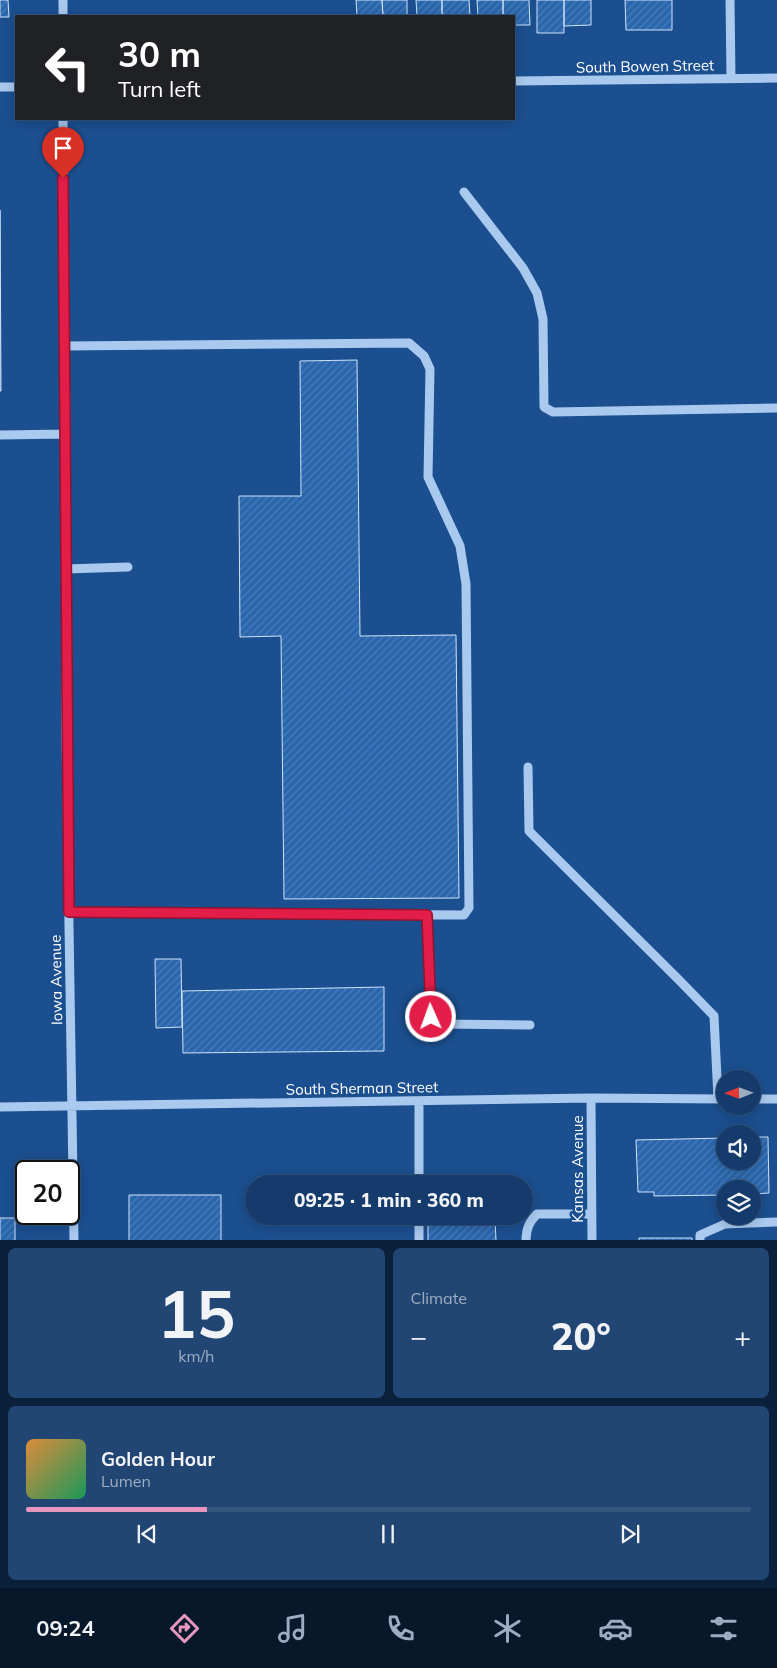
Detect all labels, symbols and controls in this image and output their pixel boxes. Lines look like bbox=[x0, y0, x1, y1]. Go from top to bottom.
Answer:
text: 30 m bbox=[118, 32, 201, 76]
icon: left bbox=[35, 35, 100, 100]
street label: South Bowen Street bbox=[576, 55, 714, 77]
text: Turn left bbox=[118, 75, 201, 103]
pin bbox=[42, 127, 84, 178]
icon: arrive bbox=[49, 134, 77, 162]
street label: Iowa Avenue bbox=[46, 935, 66, 1025]
position arrow bbox=[404, 990, 456, 1042]
north arrow bbox=[716, 1070, 761, 1115]
map controls bbox=[716, 1070, 761, 1225]
street label: South Sherman Street bbox=[286, 1077, 438, 1099]
street label: Kansas Avenue bbox=[568, 1115, 587, 1223]
button: sound bbox=[716, 1125, 761, 1170]
speed limit sign: 20 bbox=[15, 1160, 80, 1225]
button: layers bbox=[716, 1180, 761, 1225]
text: 09:25 · 1 min · 360 m bbox=[294, 1188, 484, 1212]
text: 15 bbox=[157, 1273, 235, 1354]
text: Climate bbox=[411, 1288, 467, 1308]
text: 20° bbox=[551, 1312, 611, 1360]
text: − bbox=[411, 1319, 427, 1354]
text: + bbox=[734, 1319, 751, 1354]
text: km/h bbox=[178, 1346, 214, 1366]
text: Golden Hour bbox=[101, 1447, 215, 1471]
text: Lumen bbox=[101, 1471, 151, 1491]
icon: previous bbox=[133, 1520, 161, 1548]
icon: pause bbox=[374, 1520, 402, 1548]
icon: next bbox=[616, 1520, 644, 1548]
icon: directions bbox=[167, 1611, 202, 1646]
icon: music bbox=[275, 1611, 310, 1646]
icon: phone bbox=[383, 1611, 418, 1646]
icon: climate bbox=[490, 1611, 525, 1646]
icon: car bbox=[598, 1611, 633, 1646]
icon: filters bbox=[706, 1611, 741, 1646]
text: 09:24 bbox=[36, 1614, 95, 1642]

